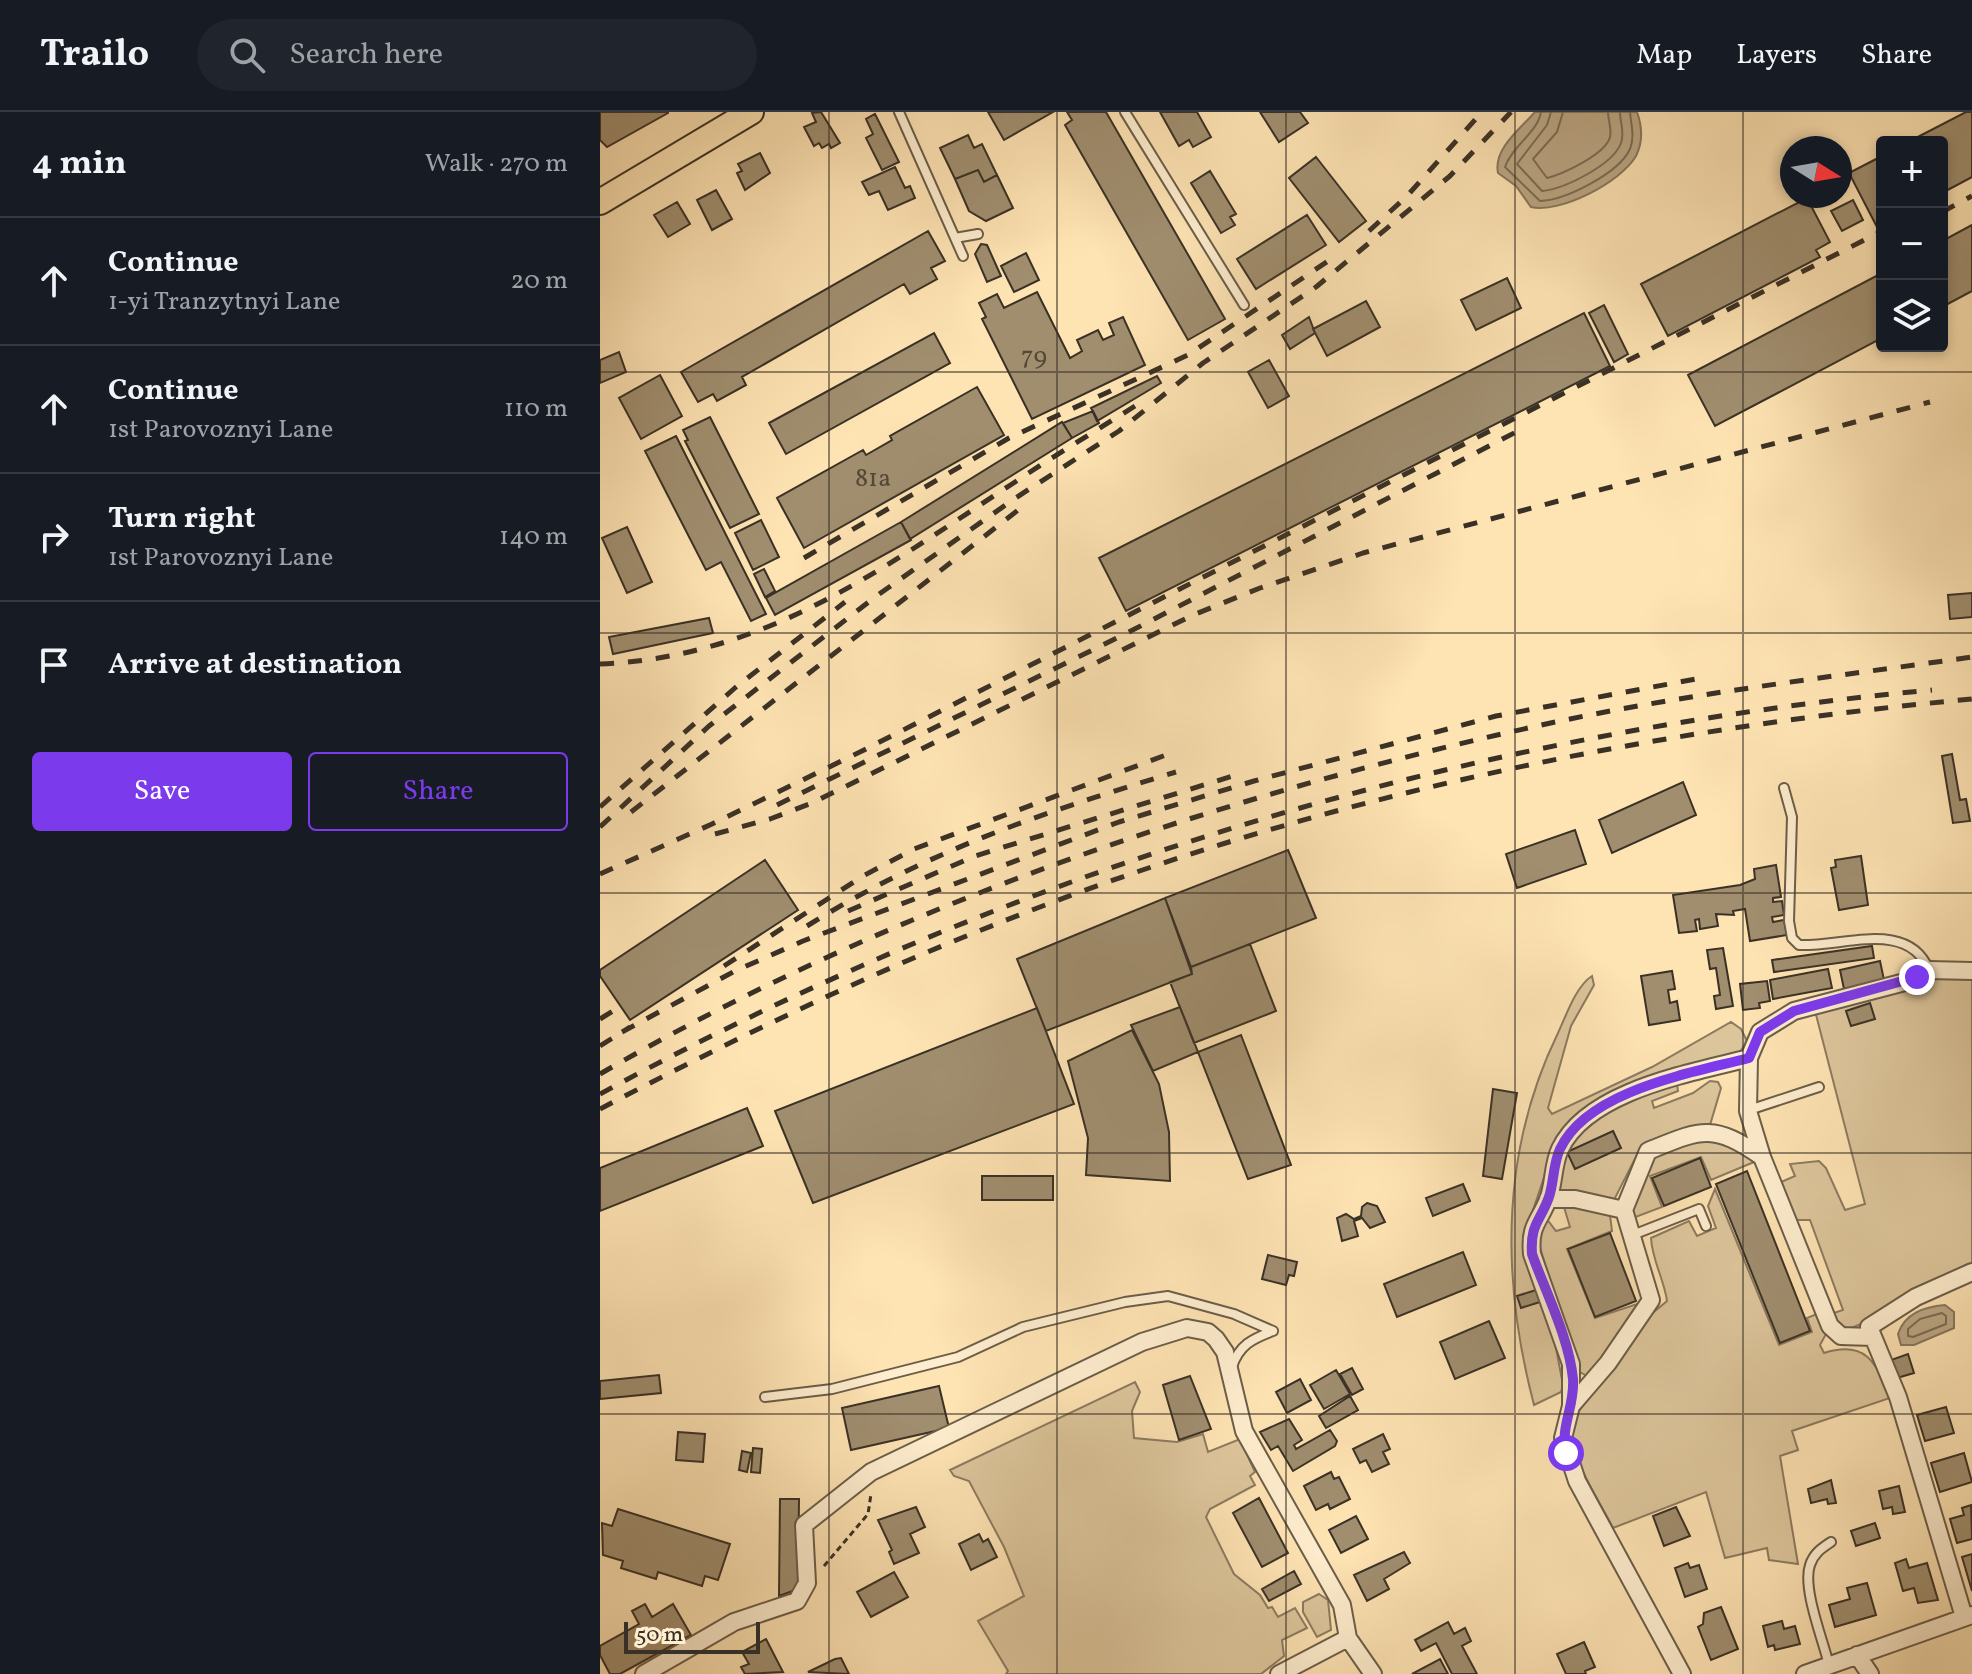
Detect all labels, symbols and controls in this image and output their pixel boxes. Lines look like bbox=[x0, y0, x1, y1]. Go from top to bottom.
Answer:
search box bbox=[197, 19, 757, 91]
text: Trailo bbox=[40, 29, 149, 82]
icon: search bbox=[225, 33, 269, 77]
text: Search here bbox=[289, 34, 443, 76]
text: Map bbox=[1636, 36, 1692, 75]
text: Layers bbox=[1736, 36, 1817, 75]
text: Share bbox=[1861, 36, 1932, 75]
north arrow bbox=[1780, 136, 1852, 208]
map controls bbox=[1876, 136, 1948, 352]
button: + bbox=[1876, 136, 1948, 208]
text: 4 min bbox=[32, 141, 127, 188]
text: Walk · 270 m bbox=[425, 146, 568, 182]
button: − bbox=[1876, 208, 1948, 280]
text: Continue bbox=[108, 242, 239, 284]
icon: ahead bbox=[32, 259, 76, 303]
text: 20 m bbox=[510, 263, 568, 299]
button: layers bbox=[1876, 280, 1948, 352]
text: 1-yi Tranzytnyi Lane bbox=[108, 284, 340, 320]
house number: 79 bbox=[1021, 339, 1047, 375]
text: Continue bbox=[108, 370, 239, 412]
icon: ahead bbox=[32, 387, 76, 431]
text: 110 m bbox=[504, 391, 568, 427]
text: 1st Parovoznyi Lane bbox=[108, 412, 333, 448]
house number: 81а bbox=[855, 461, 891, 497]
text: Turn right bbox=[108, 498, 256, 540]
icon: right bbox=[32, 515, 76, 559]
text: 140 m bbox=[499, 519, 568, 555]
text: 1st Parovoznyi Lane bbox=[108, 540, 333, 576]
icon: arrive bbox=[32, 643, 76, 687]
text: Arrive at destination bbox=[108, 644, 402, 686]
button: Save bbox=[32, 752, 292, 831]
button: Share bbox=[308, 752, 568, 831]
route end bbox=[1899, 959, 1935, 995]
route start bbox=[1548, 1435, 1584, 1471]
scale bar bbox=[624, 1618, 760, 1654]
text: 50 m bbox=[636, 1620, 683, 1651]

